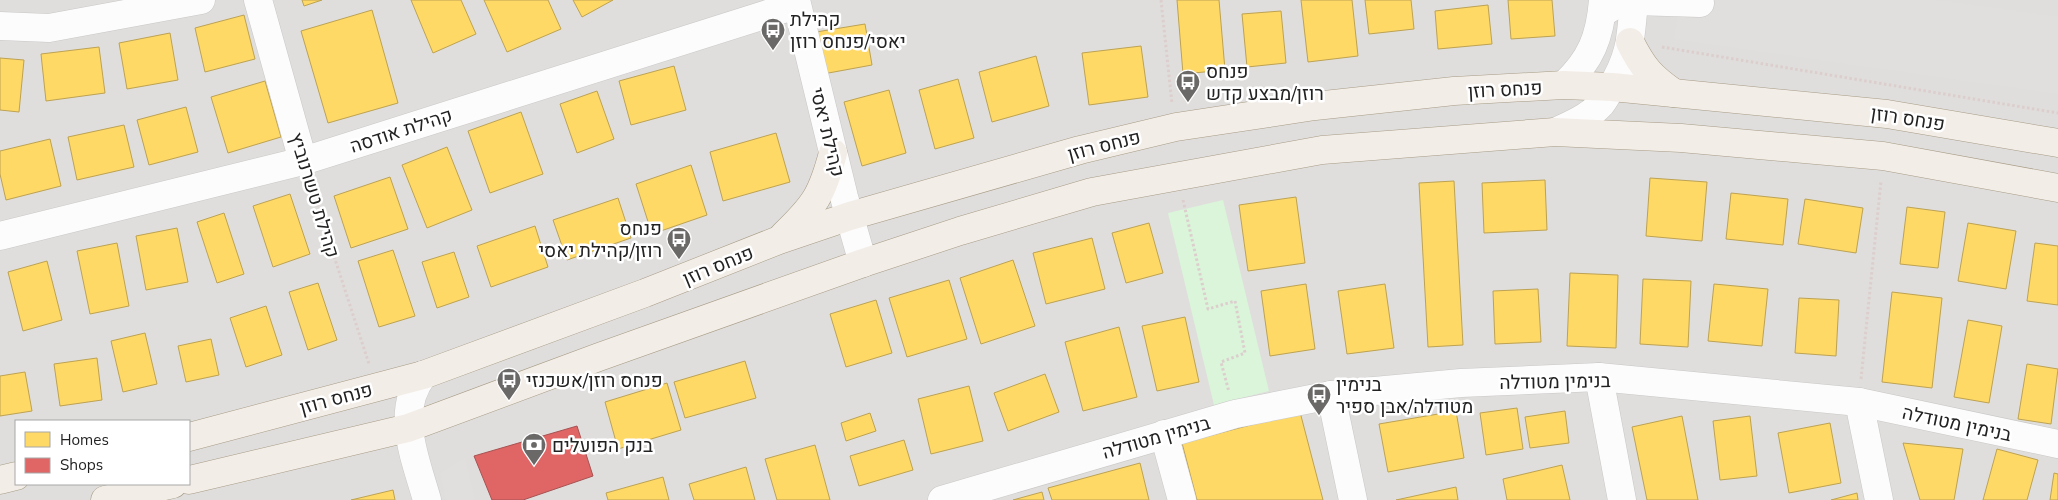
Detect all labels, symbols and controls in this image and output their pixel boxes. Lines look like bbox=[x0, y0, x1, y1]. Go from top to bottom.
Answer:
place label: קהילת יאסי/פנחס רוזן bbox=[790, 7, 906, 53]
bus stop icon: קהילת יאסי/פנחס רוזן bbox=[760, 17, 786, 51]
place label: פנחס רוזן/מבצע קדש bbox=[1206, 59, 1324, 105]
bus stop icon: פנחס רוזן/מבצע קדש bbox=[1175, 69, 1201, 103]
street label: פנחס רוזן bbox=[1467, 75, 1543, 103]
street label: קהילת יאסי bbox=[805, 85, 851, 179]
street label: פנחס רוזן bbox=[1869, 100, 1947, 136]
street label: קהילת אודסה bbox=[347, 102, 455, 158]
street label: פנחס רוזן bbox=[1065, 124, 1143, 166]
street label: קהילת טשרנוביץ bbox=[285, 129, 345, 261]
place label: פנחס רוזן/קהילת יאסי bbox=[538, 216, 662, 262]
bus stop icon: פנחס רוזן/קהילת יאסי bbox=[666, 226, 692, 260]
street label: פנחס רוזן bbox=[679, 240, 757, 290]
bus stop icon: פנחס רוזן/אשכנזי bbox=[496, 367, 522, 401]
place label: פנחס רוזן/אשכנזי bbox=[526, 368, 663, 392]
street label: בנימין מטודלה bbox=[1499, 368, 1611, 394]
place label: בנימין מטודלה/אבן ספיר bbox=[1336, 372, 1473, 418]
street label: פנחס רוזן bbox=[297, 377, 375, 419]
bus stop icon: בנימין מטודלה/אבן ספיר bbox=[1306, 382, 1332, 416]
street label: בנימין מטודלה bbox=[1900, 400, 2014, 446]
street label: בנימין מטודלה bbox=[1099, 410, 1213, 464]
legend bbox=[15, 420, 190, 485]
text: Homes bbox=[60, 430, 109, 449]
bank icon: בנק הפועלים bbox=[521, 432, 547, 466]
place label: בנק הפועלים bbox=[552, 433, 653, 457]
text: Shops bbox=[60, 455, 103, 474]

